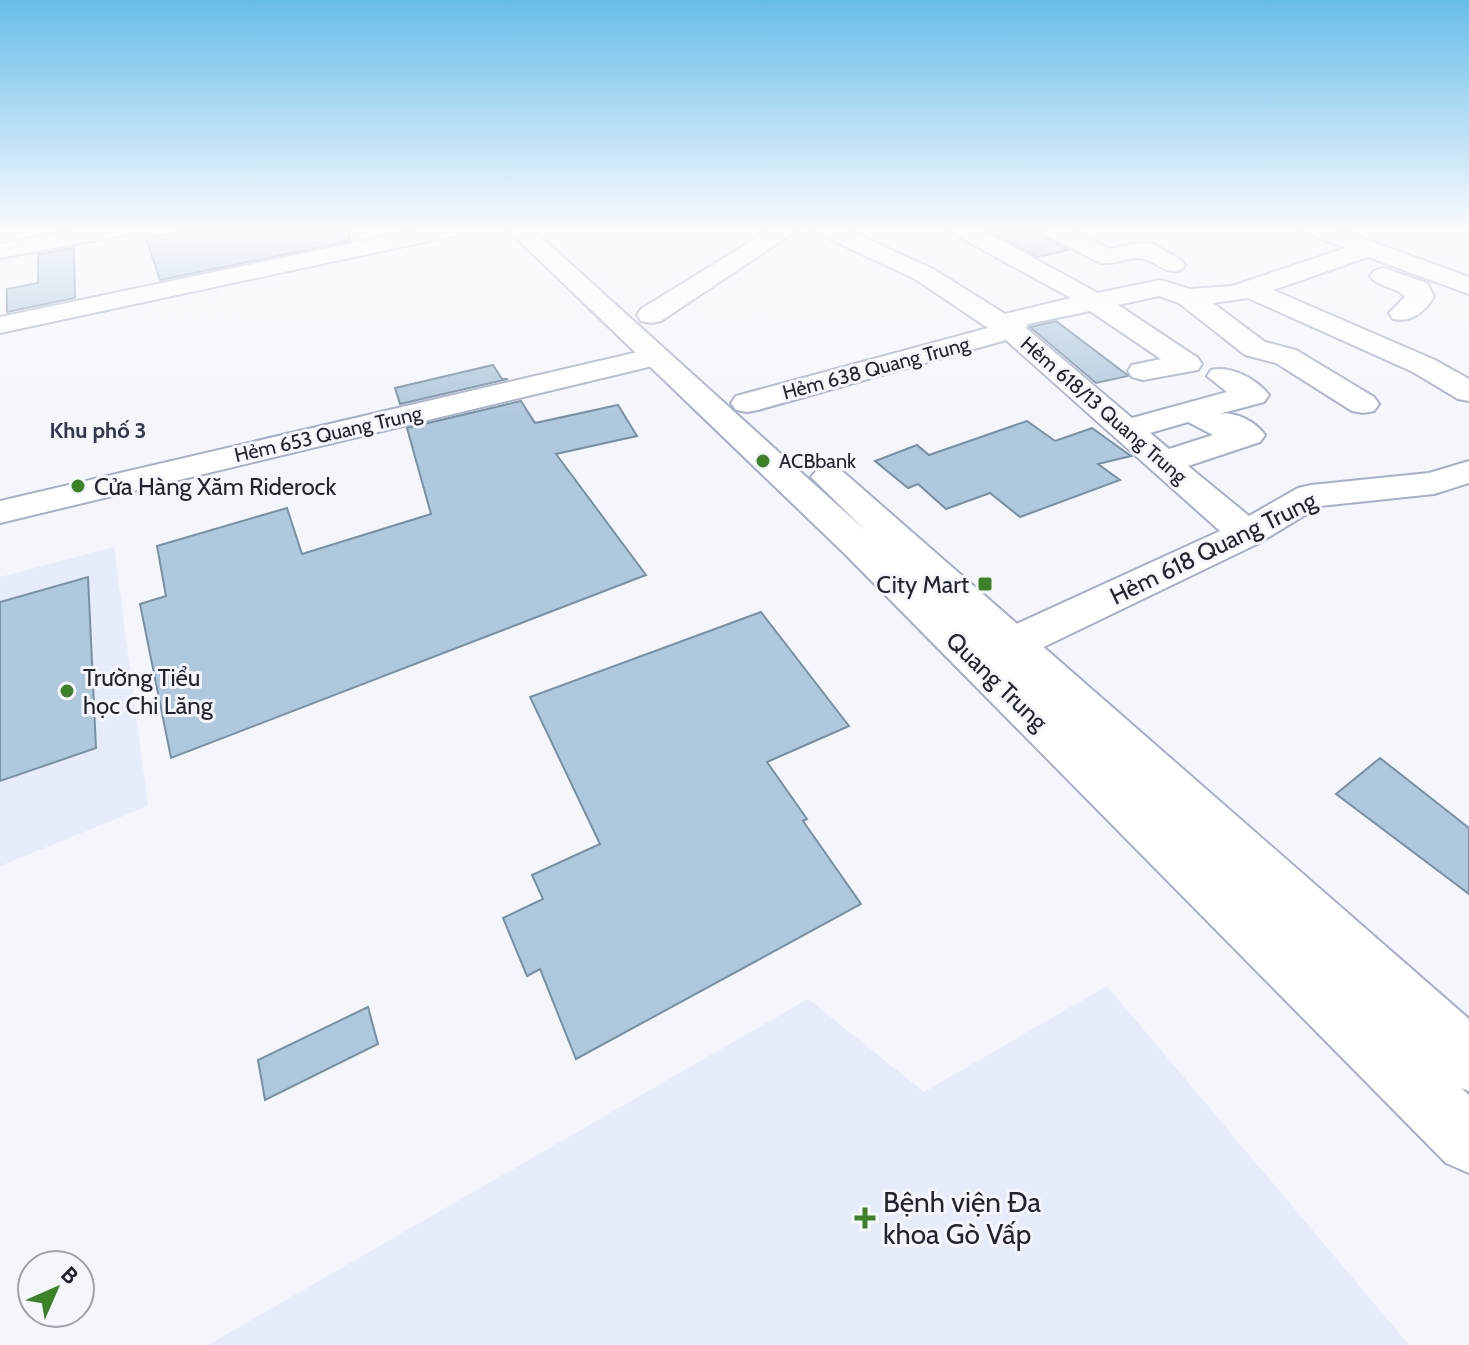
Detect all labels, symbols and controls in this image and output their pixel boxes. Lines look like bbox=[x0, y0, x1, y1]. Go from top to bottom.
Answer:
street label: Hẻm 638 Quang Trung bbox=[780, 331, 973, 405]
street label: Hẻm 618/13 Quang Trung bbox=[1016, 331, 1193, 489]
street label: Hẻm 653 Quang Trung bbox=[232, 401, 425, 467]
district label: Khu phố 3 bbox=[50, 417, 146, 444]
place label: ACBbank bbox=[779, 449, 856, 473]
marker: ACBbank bbox=[754, 452, 772, 470]
place label: Cửa Hàng Xăm Riderock bbox=[94, 472, 336, 501]
marker: Cửa Hàng Xăm Riderock bbox=[69, 477, 87, 495]
street label: Hẻm 618 Quang Trung bbox=[1105, 485, 1322, 611]
place label: City Mart bbox=[876, 570, 969, 599]
marker: City Mart bbox=[976, 575, 994, 593]
street label: Quang Trung bbox=[940, 626, 1054, 737]
place label: Trường Tiểu học Chi Lăng bbox=[83, 663, 214, 720]
marker: Trường Tiểu học Chi Lăng bbox=[58, 682, 76, 700]
place label: Bệnh viện Đa khoa Gò Vấp bbox=[883, 1185, 1042, 1251]
marker: Bệnh viện Đa khoa Gò Vấp bbox=[854, 1207, 876, 1229]
north arrow bbox=[16, 1249, 96, 1329]
text: B bbox=[55, 1261, 84, 1290]

